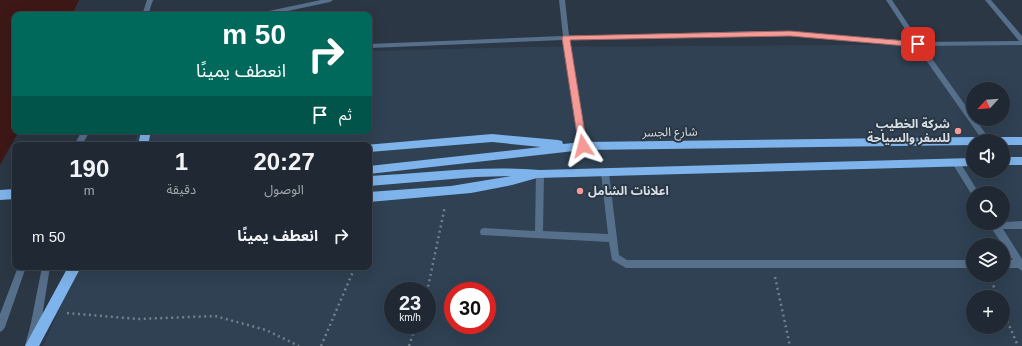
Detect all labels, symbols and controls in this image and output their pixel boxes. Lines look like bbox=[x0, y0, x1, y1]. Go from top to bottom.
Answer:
text: 50 m bbox=[222, 19, 286, 50]
pin bbox=[901, 27, 935, 61]
icon: right bbox=[300, 28, 352, 80]
icon: arrive bbox=[907, 33, 929, 55]
text: انعطف يمينًا bbox=[196, 61, 286, 81]
north arrow bbox=[966, 82, 1010, 126]
map controls bbox=[966, 82, 1010, 334]
icon: arrive bbox=[309, 104, 331, 126]
text: ثم bbox=[339, 106, 352, 123]
place label: شركة الخطيب للسفر والسياحة bbox=[867, 117, 950, 145]
position arrow bbox=[562, 125, 604, 167]
street label: شارع الجسر bbox=[641, 125, 698, 141]
marker: شركة الخطيب للسفر والسياحة bbox=[953, 126, 963, 136]
button: sound bbox=[966, 134, 1010, 178]
text: 1 bbox=[175, 148, 188, 175]
text: 20:27 bbox=[253, 148, 315, 175]
text: 190 bbox=[69, 155, 109, 182]
text: دقيقة bbox=[167, 182, 196, 197]
text: الوصول bbox=[264, 182, 304, 197]
text: m bbox=[84, 183, 95, 198]
place label: اعلانات الشامل bbox=[588, 184, 669, 198]
marker: اعلانات الشامل bbox=[575, 186, 585, 196]
button: search bbox=[966, 186, 1010, 230]
icon: right bbox=[330, 225, 352, 247]
text: انعطف يمينًا bbox=[237, 227, 318, 244]
text: 50 m bbox=[32, 228, 65, 245]
button: layers bbox=[966, 238, 1010, 282]
speed limit sign: 30 bbox=[444, 282, 496, 334]
button: + bbox=[966, 290, 1010, 334]
text: 23 bbox=[399, 292, 421, 314]
text: km/h bbox=[399, 312, 421, 323]

